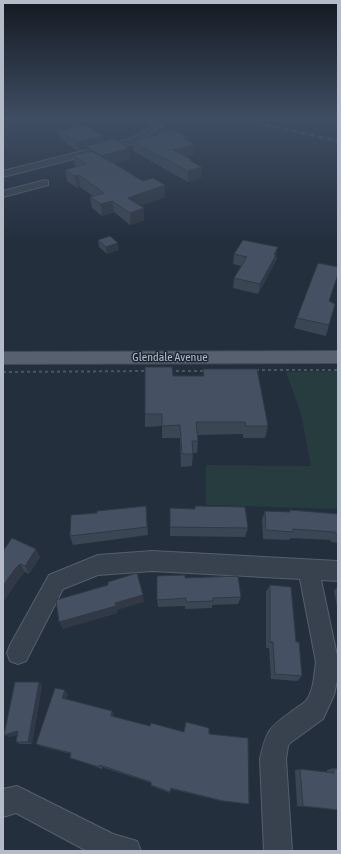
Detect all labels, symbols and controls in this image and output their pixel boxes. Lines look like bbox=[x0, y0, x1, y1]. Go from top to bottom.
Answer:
street label: Glendale Avenue bbox=[132, 350, 208, 364]

